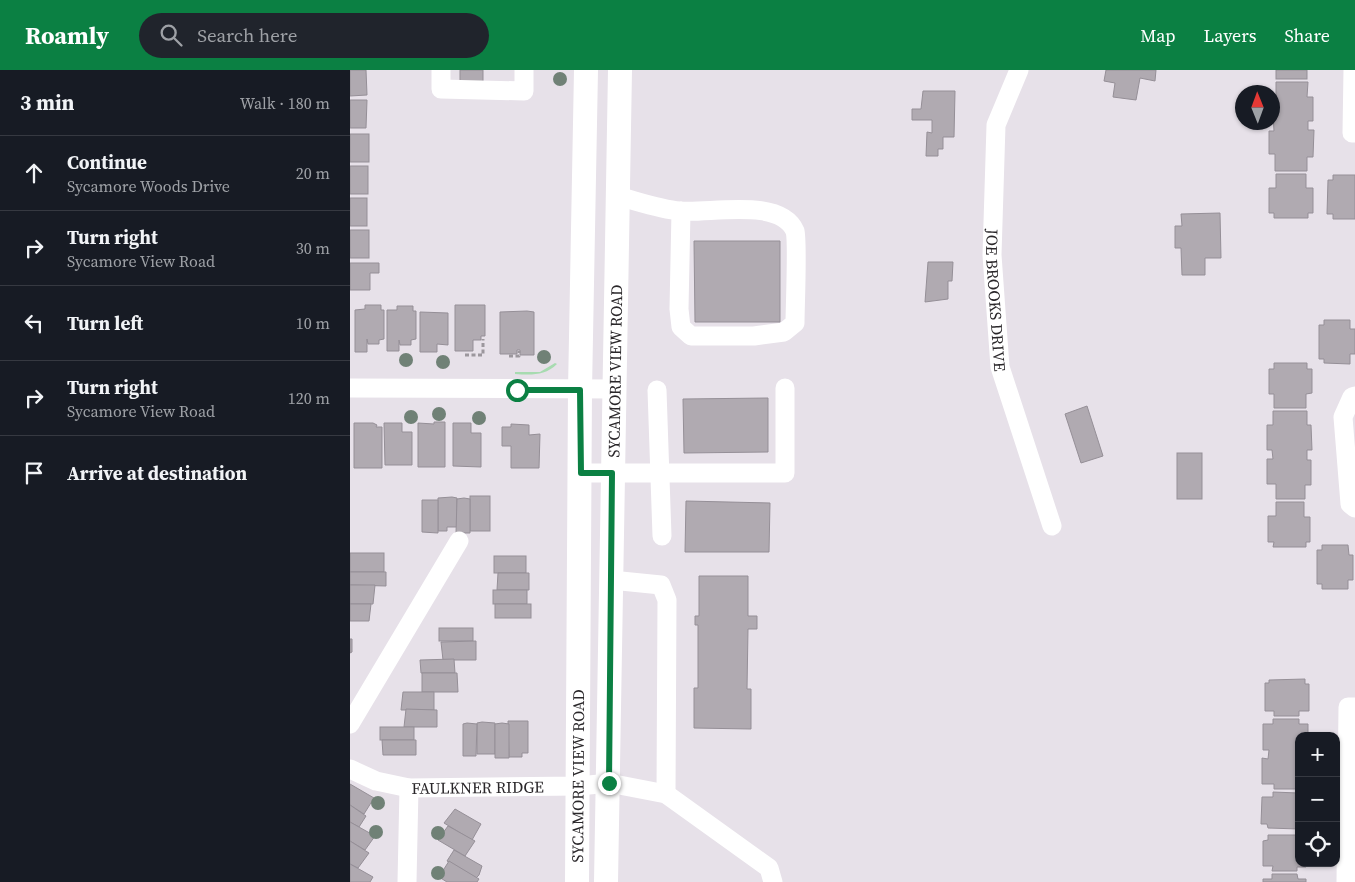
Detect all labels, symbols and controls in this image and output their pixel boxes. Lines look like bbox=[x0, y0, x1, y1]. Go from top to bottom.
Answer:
search box bbox=[139, 13, 489, 58]
text: Roamly bbox=[25, 19, 109, 52]
icon: search bbox=[157, 21, 185, 49]
text: Search here bbox=[197, 22, 297, 48]
text: Map bbox=[1140, 23, 1175, 48]
text: Layers bbox=[1203, 23, 1256, 48]
text: Share bbox=[1284, 23, 1330, 48]
north arrow bbox=[1235, 85, 1280, 130]
text: 3 min bbox=[20, 88, 75, 117]
text: Walk · 180 m bbox=[240, 92, 330, 114]
text: Continue bbox=[67, 149, 147, 175]
icon: ahead bbox=[20, 159, 48, 187]
text: 20 m bbox=[296, 162, 330, 184]
text: Sycamore Woods Drive bbox=[67, 175, 230, 197]
text: Turn right bbox=[67, 224, 158, 250]
street label: JOE BROOKS DRIVE bbox=[981, 228, 1011, 373]
icon: right bbox=[20, 234, 48, 262]
text: 30 m bbox=[296, 237, 330, 259]
text: Sycamore View Road bbox=[67, 250, 215, 272]
street label: SYCAMORE VIEW ROAD bbox=[602, 284, 627, 458]
icon: left bbox=[20, 309, 48, 337]
text: Turn left bbox=[67, 310, 143, 336]
text: 10 m bbox=[296, 312, 330, 334]
text: Turn right bbox=[67, 374, 158, 400]
route start bbox=[506, 379, 529, 402]
icon: right bbox=[20, 384, 48, 412]
text: 120 m bbox=[288, 387, 330, 409]
text: Sycamore View Road bbox=[67, 400, 215, 422]
icon: arrive bbox=[20, 459, 48, 487]
text: Arrive at destination bbox=[67, 460, 247, 486]
street label: SYCAMORE VIEW ROAD bbox=[566, 689, 589, 863]
map controls bbox=[1295, 732, 1340, 867]
button: + bbox=[1295, 732, 1340, 777]
route end bbox=[598, 772, 621, 795]
street label: FAULKNER RIDGE bbox=[411, 775, 544, 799]
button: − bbox=[1295, 777, 1340, 822]
button: locate bbox=[1295, 822, 1340, 867]

